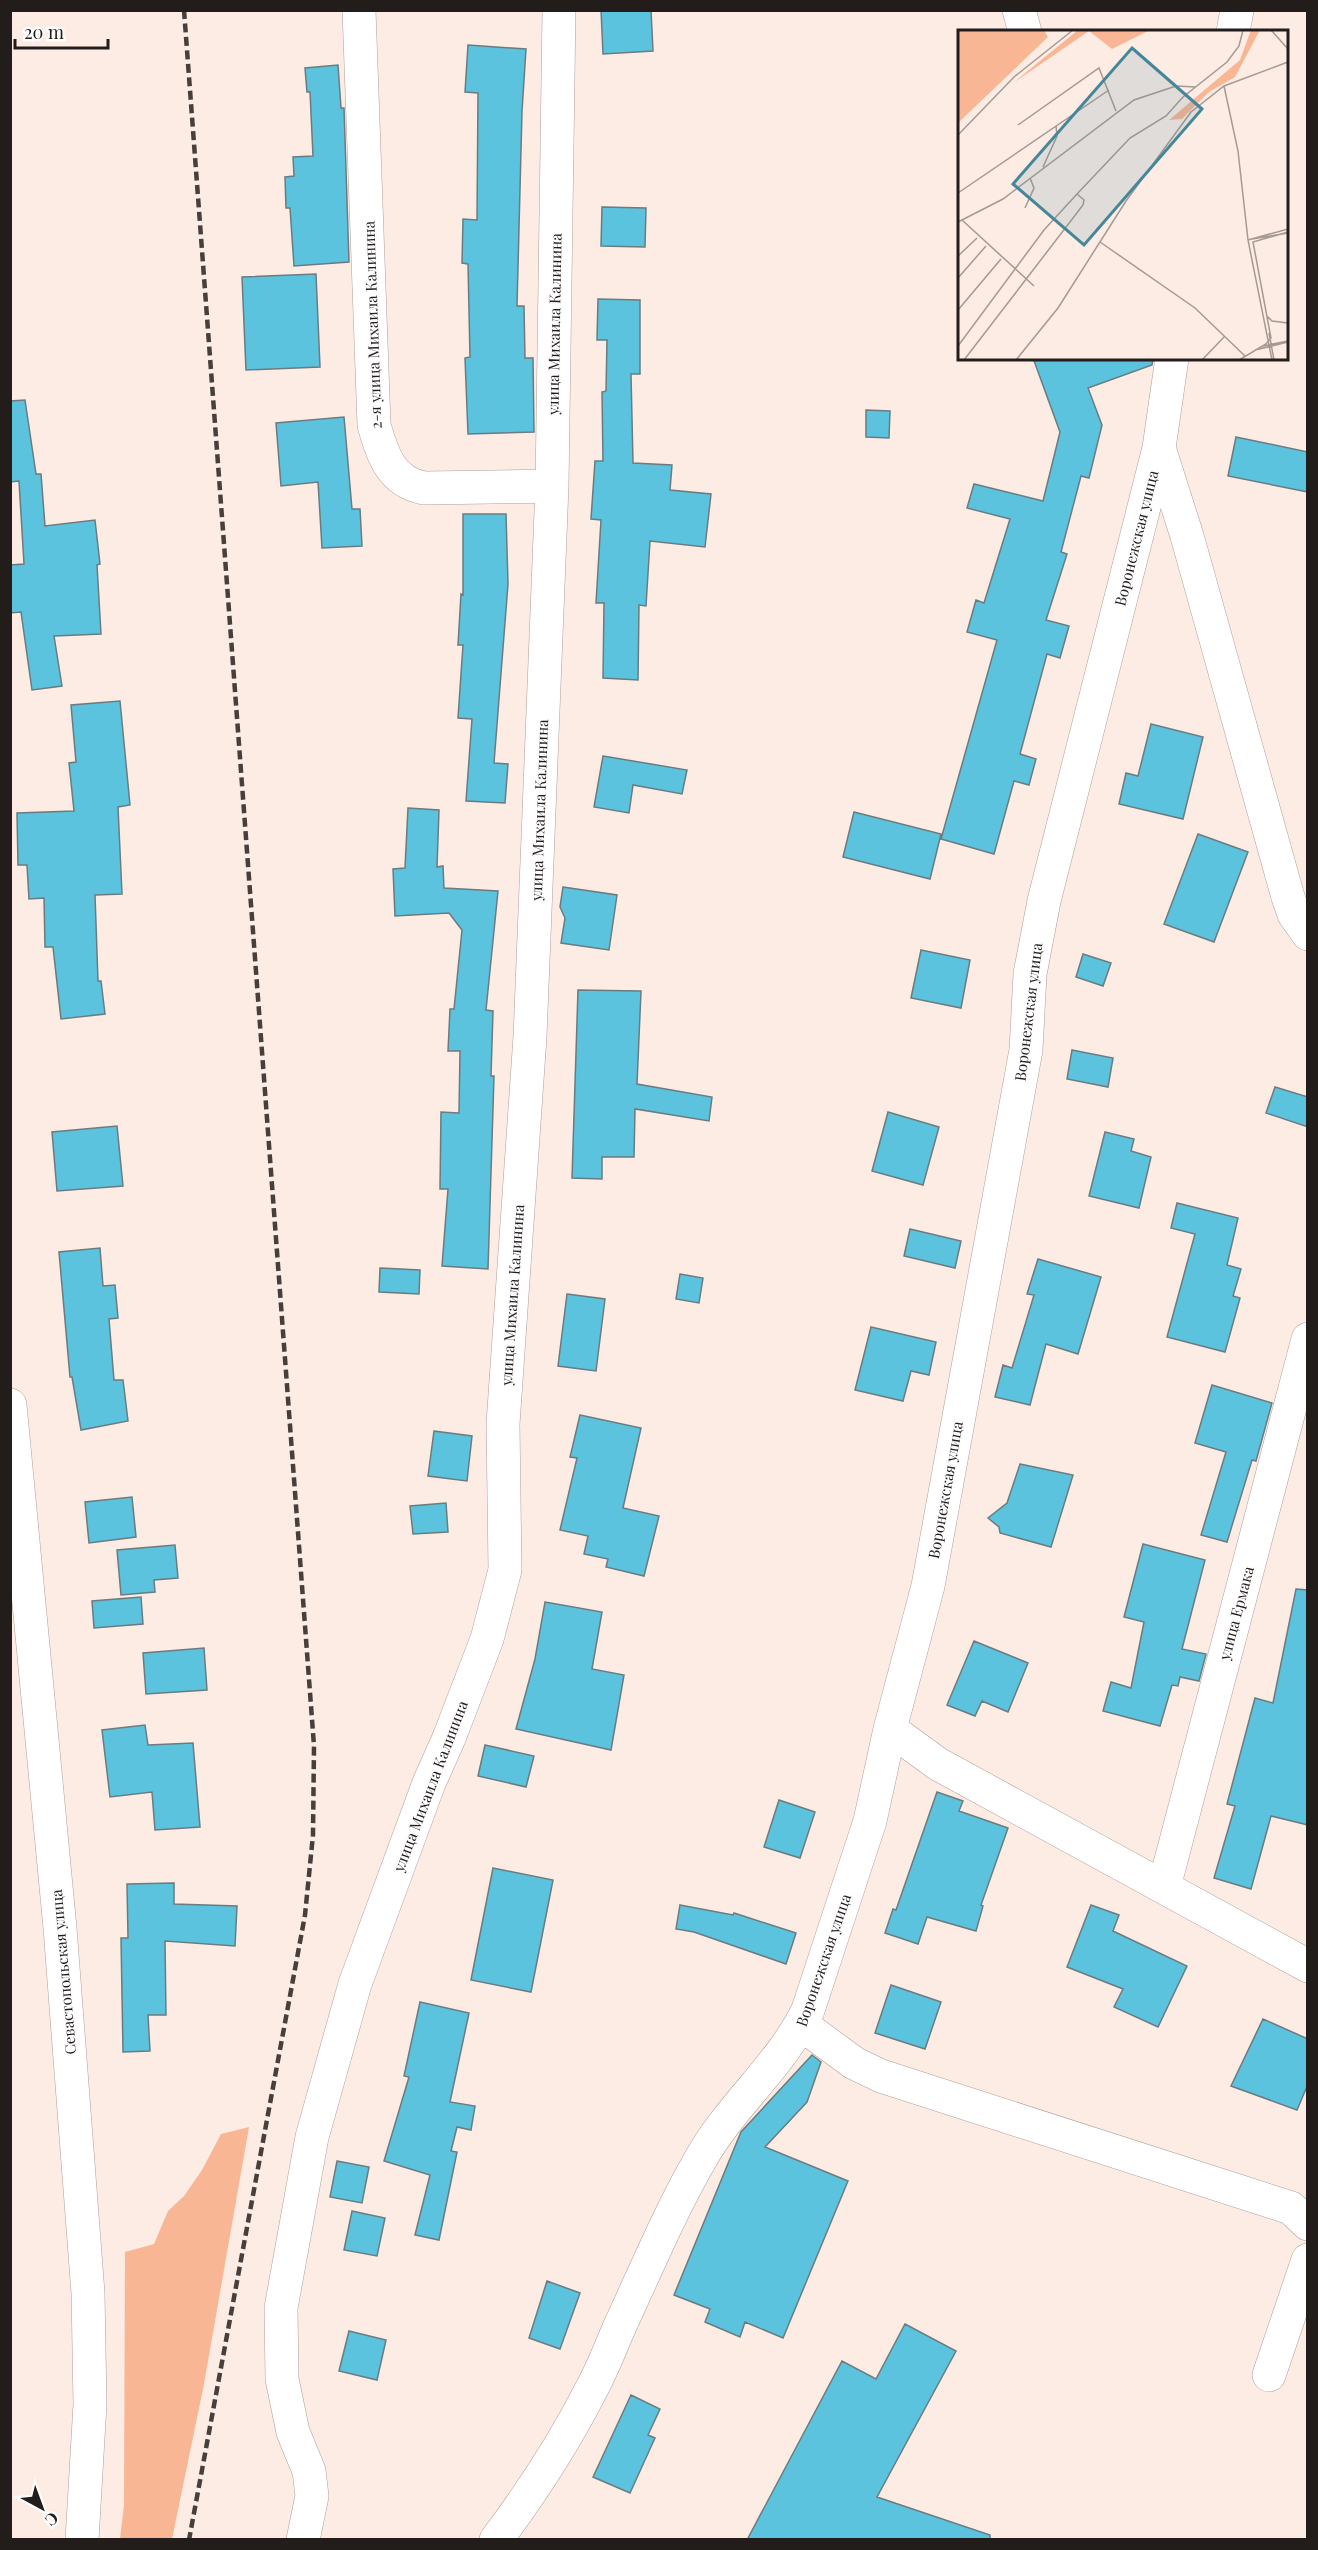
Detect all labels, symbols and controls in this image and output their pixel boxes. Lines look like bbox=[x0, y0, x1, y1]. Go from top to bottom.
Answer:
scale bar bbox=[15, 12, 108, 50]
text: 20 m bbox=[24, 20, 64, 44]
inset map bbox=[958, 30, 1288, 360]
street label: 2-я улица Михаила Калинина bbox=[358, 220, 386, 429]
street label: улица Михаила Калинина bbox=[542, 232, 566, 416]
street label: Воронежская улица bbox=[1109, 468, 1163, 608]
street label: улица Михаила Калинина bbox=[526, 718, 552, 902]
street label: Воронежская улица bbox=[1010, 941, 1046, 1082]
street label: улица Михаила Калинина bbox=[496, 1203, 528, 1387]
street label: Воронежская улица bbox=[923, 1419, 967, 1560]
street label: улица Ермака bbox=[1214, 1563, 1258, 1663]
street label: улица Михаила Калинина bbox=[388, 1697, 472, 1875]
street label: Севастопольская улица bbox=[46, 1888, 80, 2055]
street label: Воронежская улица bbox=[791, 1890, 855, 2029]
north arrow bbox=[12, 2478, 72, 2538]
text: С bbox=[41, 2508, 63, 2531]

